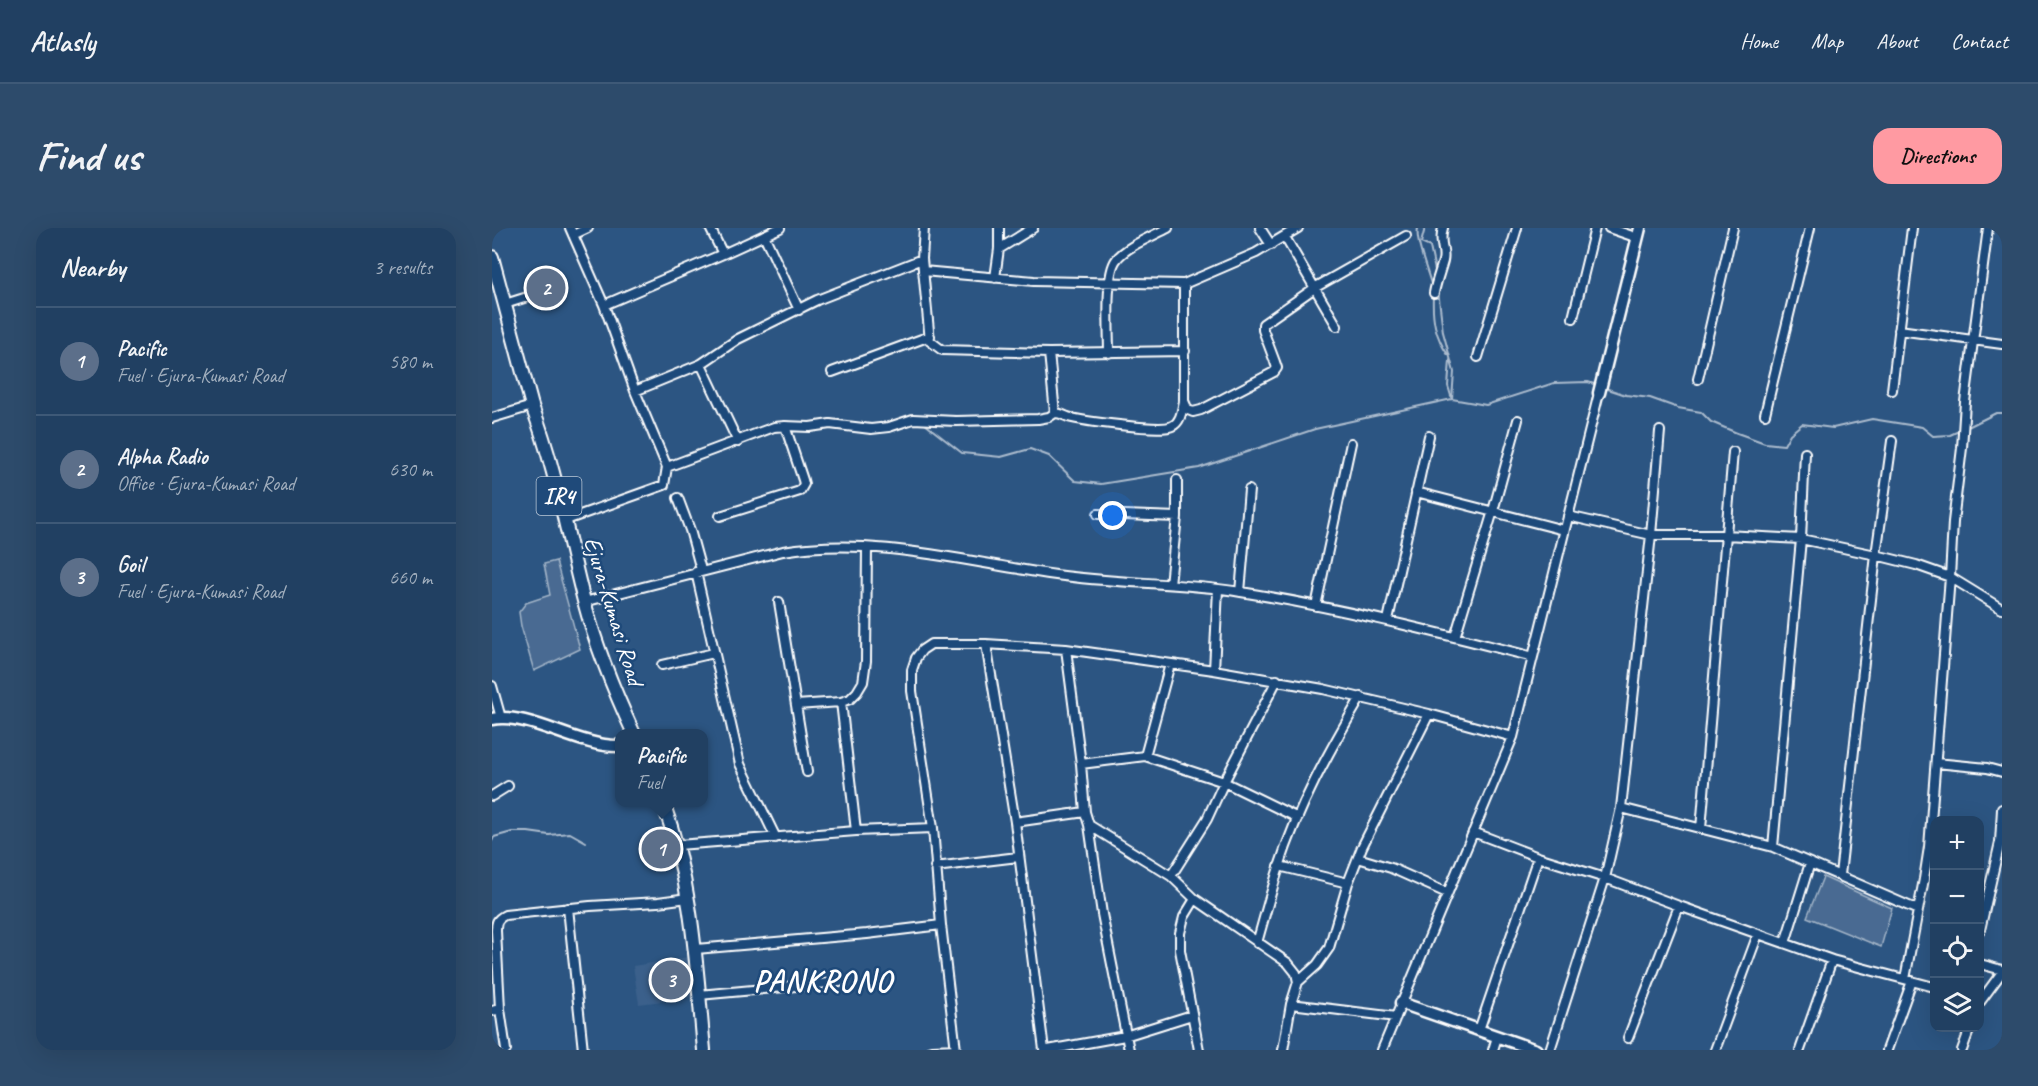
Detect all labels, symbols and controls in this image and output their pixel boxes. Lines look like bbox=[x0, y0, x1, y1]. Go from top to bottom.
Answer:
text: Atlasly bbox=[30, 24, 95, 59]
text: Home bbox=[1740, 28, 1778, 54]
text: Map bbox=[1811, 28, 1843, 54]
text: About bbox=[1876, 28, 1918, 54]
text: Contact bbox=[1951, 28, 2008, 54]
button: Directions bbox=[1873, 128, 2002, 184]
text: Find us bbox=[36, 130, 141, 183]
text: Nearby bbox=[60, 251, 125, 284]
text: 3 results bbox=[373, 255, 432, 280]
pin: 2 bbox=[526, 266, 566, 310]
text: Pacific bbox=[117, 335, 167, 363]
text: 1 bbox=[75, 349, 84, 374]
text: 580 m bbox=[389, 349, 432, 374]
text: Fuel · Ejura-Kumasi Road bbox=[117, 363, 284, 388]
text: Alpha Radio bbox=[117, 443, 208, 471]
text: 2 bbox=[75, 457, 84, 482]
text: 630 m bbox=[389, 457, 432, 482]
text: Office · Ejura-Kumasi Road bbox=[117, 471, 295, 496]
road number: IR4 bbox=[536, 477, 582, 515]
your location bbox=[1098, 501, 1127, 530]
street label: Ejura-Kumasi Road bbox=[577, 533, 652, 692]
text: Goil bbox=[117, 551, 144, 579]
text: 3 bbox=[75, 565, 84, 590]
text: 660 m bbox=[389, 565, 432, 590]
text: Fuel · Ejura-Kumasi Road bbox=[117, 579, 284, 604]
popup bbox=[615, 729, 708, 807]
text: Pacific bbox=[637, 742, 686, 770]
text: Fuel bbox=[637, 770, 663, 795]
map controls bbox=[1930, 816, 1984, 1032]
button: + bbox=[1930, 816, 1984, 870]
pin: 1 bbox=[642, 826, 680, 872]
button: − bbox=[1930, 870, 1984, 924]
button: locate bbox=[1930, 924, 1984, 978]
pin: 3 bbox=[652, 958, 690, 1002]
district label: PANKRONO bbox=[754, 962, 895, 1000]
button: layers bbox=[1930, 978, 1984, 1032]

